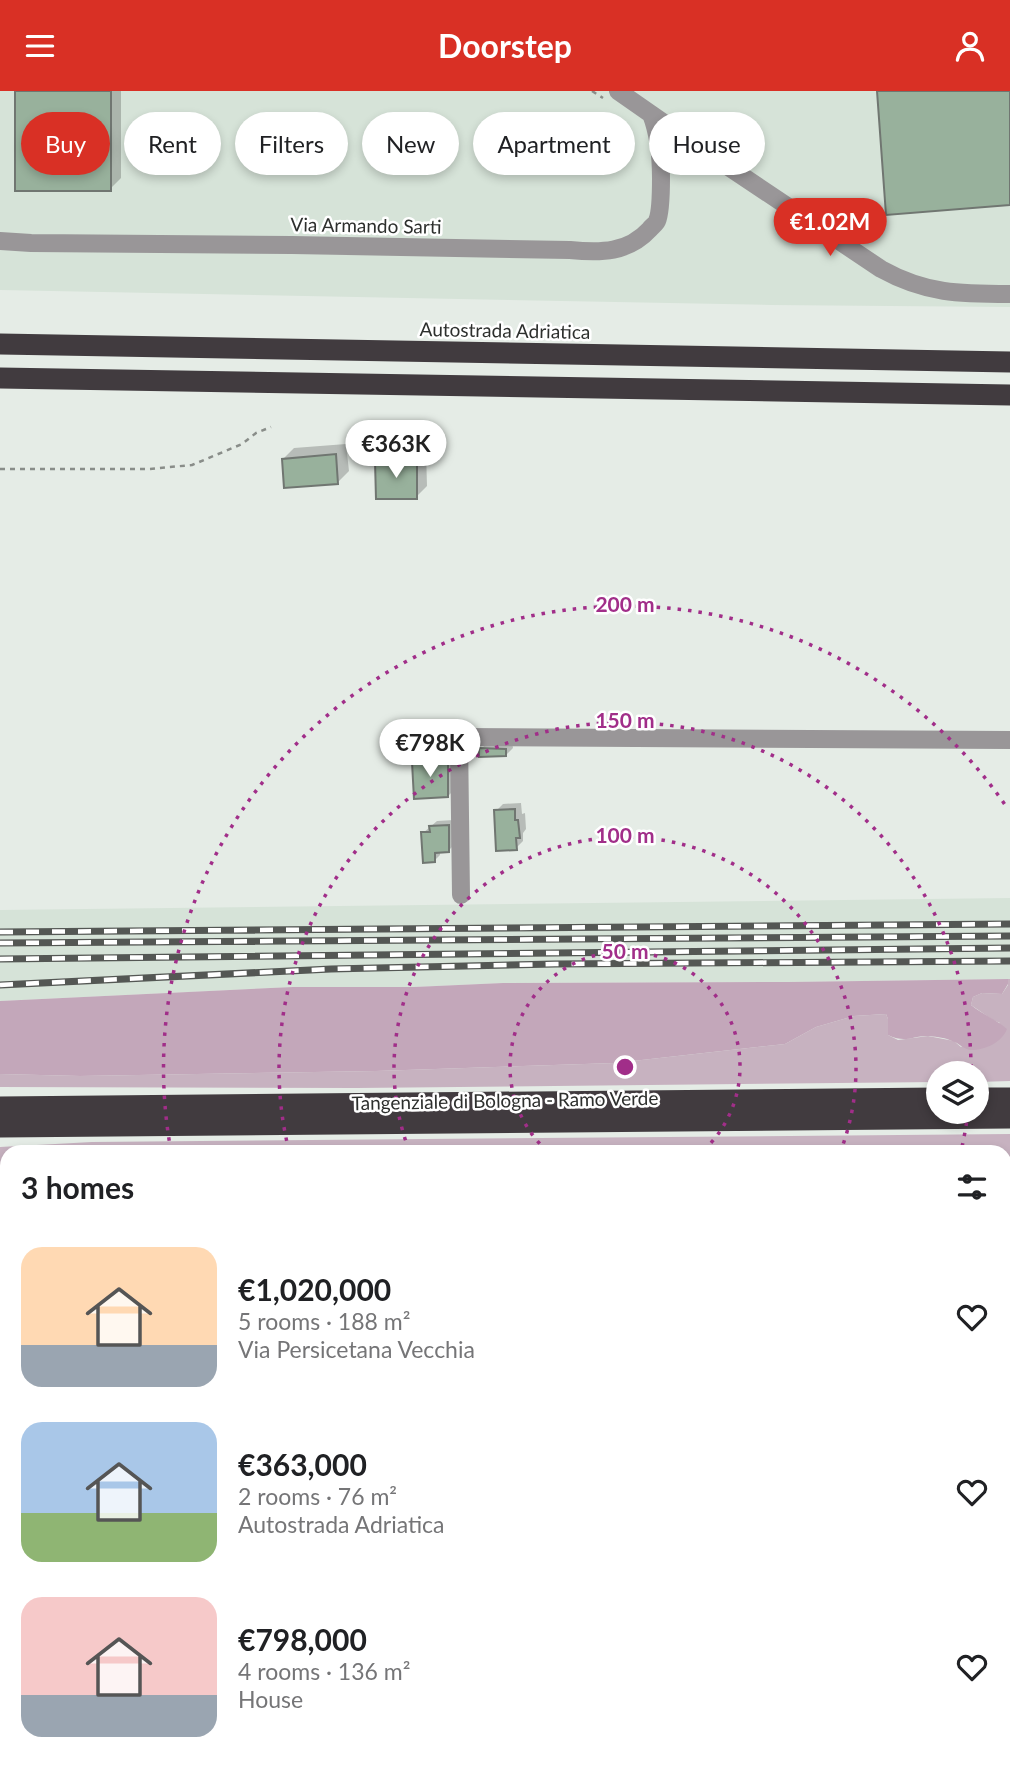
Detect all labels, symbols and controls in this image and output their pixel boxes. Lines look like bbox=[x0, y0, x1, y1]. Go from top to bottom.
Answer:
text: Doorstep bbox=[438, 26, 572, 65]
icon: menu bbox=[21, 27, 59, 65]
icon: person bbox=[951, 27, 989, 65]
chip: Buy bbox=[21, 112, 110, 175]
chip: Rent bbox=[124, 112, 221, 175]
chip: Filters bbox=[235, 112, 348, 175]
chip: New bbox=[362, 112, 459, 175]
chip: Apartment bbox=[473, 112, 635, 175]
chip: House bbox=[649, 112, 765, 175]
pin: €1.02M bbox=[773, 199, 887, 258]
text: €1.02M bbox=[790, 207, 870, 235]
street label: Via Armando Sarti bbox=[290, 212, 442, 238]
street label: Autostrada Adriatica bbox=[419, 317, 591, 343]
pin: €363K bbox=[347, 421, 445, 480]
text: €363K bbox=[361, 429, 431, 457]
text: 200 m bbox=[595, 591, 655, 616]
text: 150 m bbox=[595, 707, 655, 732]
pin: €798K bbox=[381, 719, 479, 779]
text: €798K bbox=[395, 728, 465, 756]
text: 100 m bbox=[595, 822, 655, 847]
text: 50 m bbox=[601, 938, 649, 963]
centre of rings bbox=[613, 1055, 637, 1079]
map controls bbox=[926, 1061, 989, 1124]
button: layers bbox=[926, 1061, 989, 1124]
street label: Tangenziale di Bologna - Ramo Verde bbox=[351, 1086, 659, 1114]
icon: filters bbox=[953, 1168, 991, 1206]
text: 3 homes bbox=[21, 1169, 134, 1205]
text: €1,020,000 bbox=[238, 1271, 391, 1307]
icon: home bbox=[77, 1275, 161, 1359]
icon: heart bbox=[953, 1298, 991, 1336]
text: 5 rooms · 188 m² bbox=[238, 1307, 410, 1335]
text: Via Persicetana Vecchia bbox=[238, 1335, 475, 1363]
text: €363,000 bbox=[238, 1446, 367, 1482]
icon: home bbox=[77, 1450, 161, 1534]
icon: heart bbox=[953, 1473, 991, 1511]
text: 2 rooms · 76 m² bbox=[238, 1482, 397, 1510]
text: Autostrada Adriatica bbox=[238, 1510, 445, 1538]
text: €798,000 bbox=[238, 1621, 367, 1657]
icon: home bbox=[77, 1625, 161, 1709]
icon: heart bbox=[953, 1648, 991, 1686]
text: 4 rooms · 136 m² bbox=[238, 1657, 410, 1685]
text: House bbox=[238, 1685, 303, 1713]

